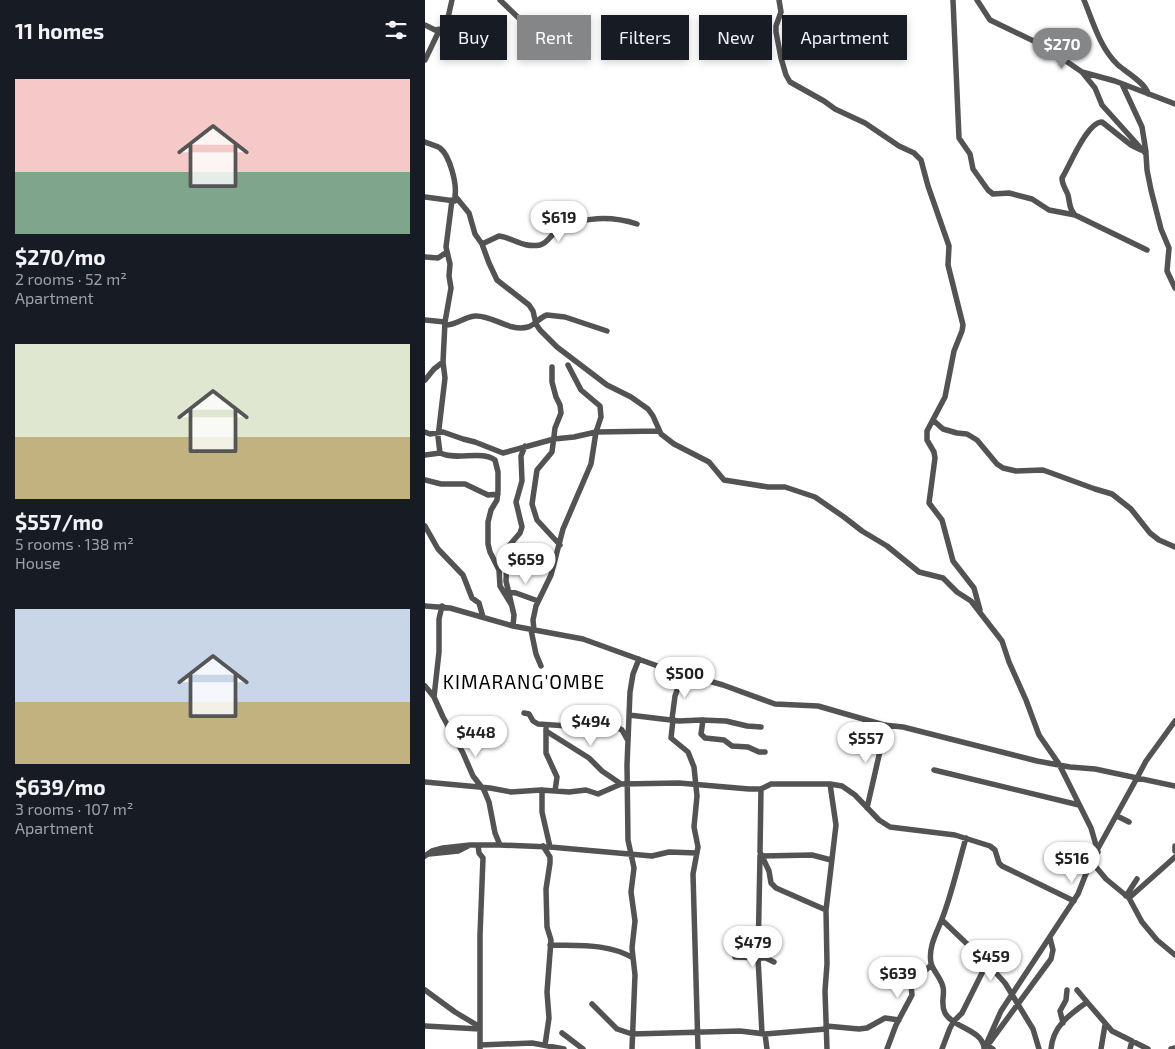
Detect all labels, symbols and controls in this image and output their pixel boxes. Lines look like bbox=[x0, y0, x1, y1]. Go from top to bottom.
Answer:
chip: Buy bbox=[440, 15, 507, 60]
chip: Rent bbox=[517, 15, 591, 60]
chip: Filters bbox=[601, 15, 689, 60]
chip: New bbox=[699, 15, 772, 60]
chip: Apartment bbox=[782, 15, 907, 60]
icon: filters bbox=[382, 16, 410, 44]
text: 11 homes bbox=[15, 18, 104, 43]
pin: $270 bbox=[1032, 28, 1092, 70]
text: $270 bbox=[1043, 34, 1081, 53]
icon: home bbox=[168, 111, 258, 201]
pin: $619 bbox=[529, 200, 589, 243]
text: $619 bbox=[541, 207, 577, 226]
text: $270/mo bbox=[15, 244, 106, 269]
text: 2 rooms · 52 m² bbox=[15, 269, 127, 288]
text: Apartment bbox=[15, 288, 94, 307]
icon: home bbox=[168, 376, 258, 466]
text: $557/mo bbox=[15, 509, 103, 534]
text: 5 rooms · 138 m² bbox=[15, 534, 134, 553]
pin: $659 bbox=[496, 542, 556, 585]
text: $659 bbox=[508, 549, 545, 568]
text: House bbox=[15, 553, 61, 572]
icon: home bbox=[168, 641, 258, 731]
pin: $500 bbox=[655, 656, 715, 699]
text: $500 bbox=[666, 663, 704, 682]
district label: KIMARANG'OMBE bbox=[443, 670, 605, 693]
pin: $494 bbox=[561, 704, 621, 747]
text: $494 bbox=[571, 711, 611, 730]
pin: $448 bbox=[446, 716, 506, 758]
text: $448 bbox=[456, 722, 496, 741]
pin: $557 bbox=[836, 722, 896, 764]
text: $557 bbox=[848, 728, 884, 747]
text: $639/mo bbox=[15, 774, 106, 799]
text: 3 rooms · 107 m² bbox=[15, 799, 133, 818]
text: Apartment bbox=[15, 818, 94, 837]
pin: $516 bbox=[1042, 842, 1102, 884]
text: $516 bbox=[1055, 848, 1089, 867]
pin: $479 bbox=[723, 926, 783, 968]
text: $479 bbox=[734, 932, 772, 951]
pin: $459 bbox=[961, 940, 1021, 982]
text: $459 bbox=[972, 946, 1010, 965]
pin: $639 bbox=[868, 956, 928, 999]
text: $639 bbox=[879, 963, 917, 982]

